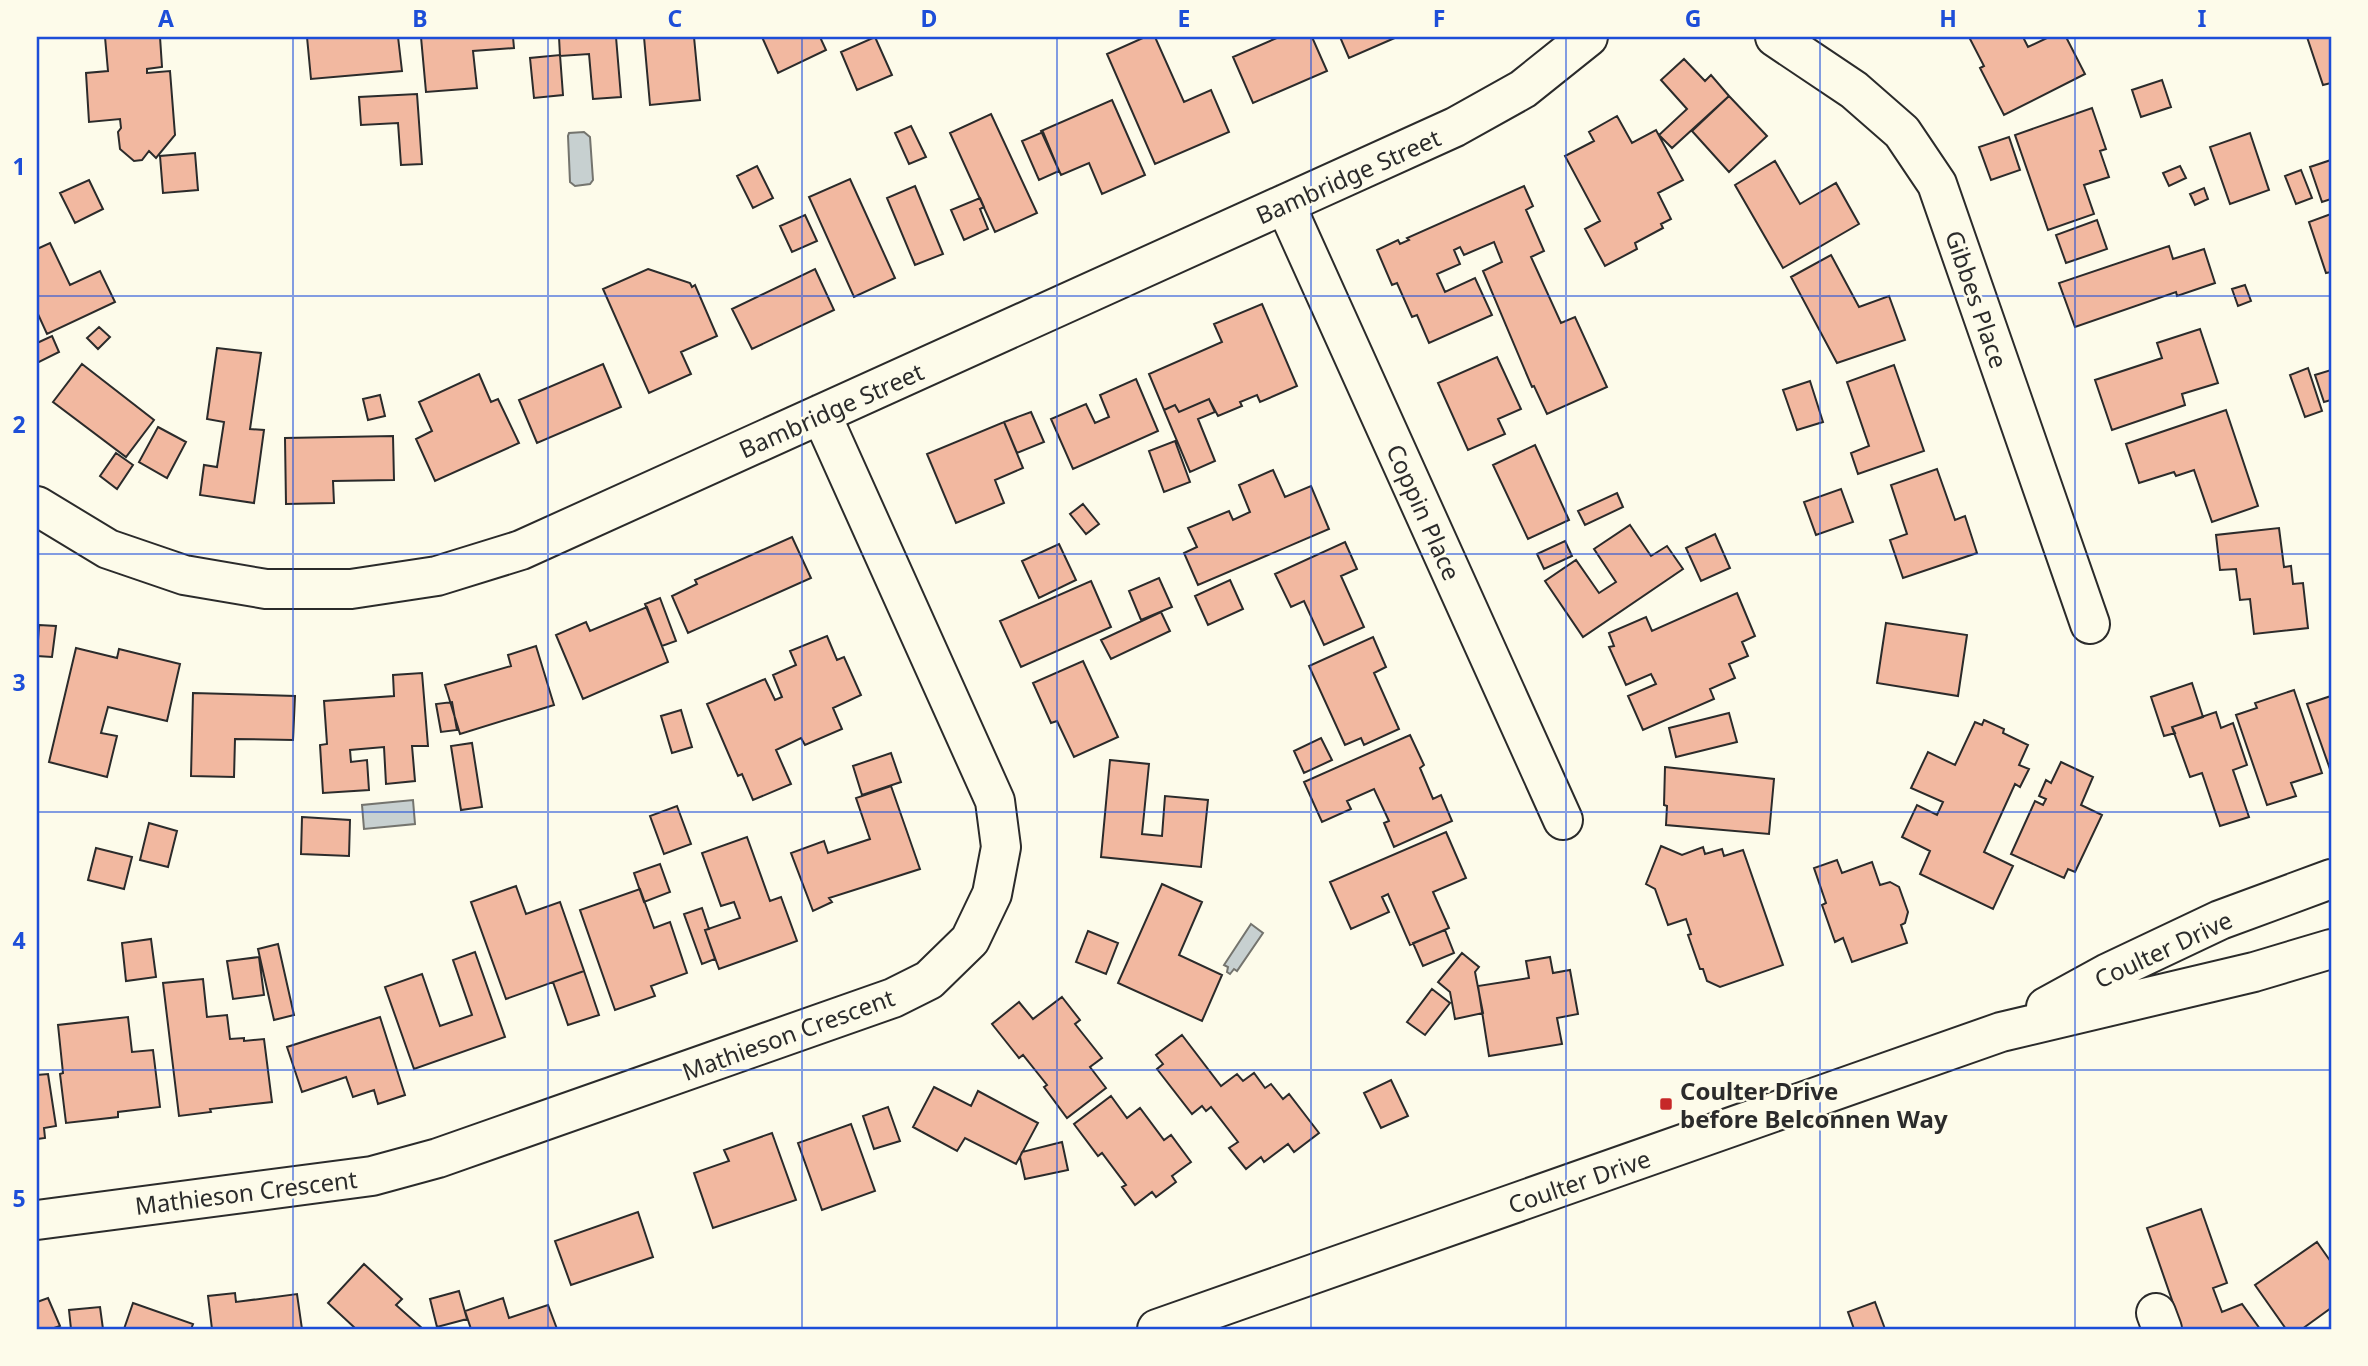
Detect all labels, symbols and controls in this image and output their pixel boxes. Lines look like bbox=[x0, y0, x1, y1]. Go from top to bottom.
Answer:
text: A bbox=[158, 2, 174, 34]
text: B bbox=[412, 2, 428, 34]
text: C bbox=[668, 2, 683, 34]
text: D bbox=[921, 2, 937, 34]
text: E bbox=[1178, 2, 1190, 34]
text: F bbox=[1433, 2, 1445, 34]
text: G bbox=[1685, 2, 1701, 34]
text: H bbox=[1939, 2, 1957, 34]
text: I bbox=[2198, 2, 2207, 34]
street label: Bambridge Street bbox=[1251, 120, 1446, 231]
text: 1 bbox=[12, 150, 26, 182]
street label: Gibbes Place bbox=[1938, 226, 2016, 372]
street label: Bambridge Street bbox=[734, 354, 929, 465]
text: 2 bbox=[12, 408, 26, 440]
street label: Coppin Place bbox=[1379, 439, 1469, 585]
text: 3 bbox=[12, 666, 26, 698]
street label: Coulter Drive bbox=[2089, 903, 2237, 995]
text: 4 bbox=[12, 924, 26, 956]
street label: Mathieson Crescent bbox=[677, 980, 899, 1088]
place label: Coulter Drive before Belconnen Way bbox=[1680, 1074, 1948, 1135]
marker: Coulter Drive before Belconnen Way bbox=[1658, 1096, 1674, 1112]
street label: Coulter Drive bbox=[1503, 1141, 1655, 1221]
street label: Mathieson Crescent bbox=[133, 1162, 359, 1222]
text: 5 bbox=[12, 1182, 26, 1214]

